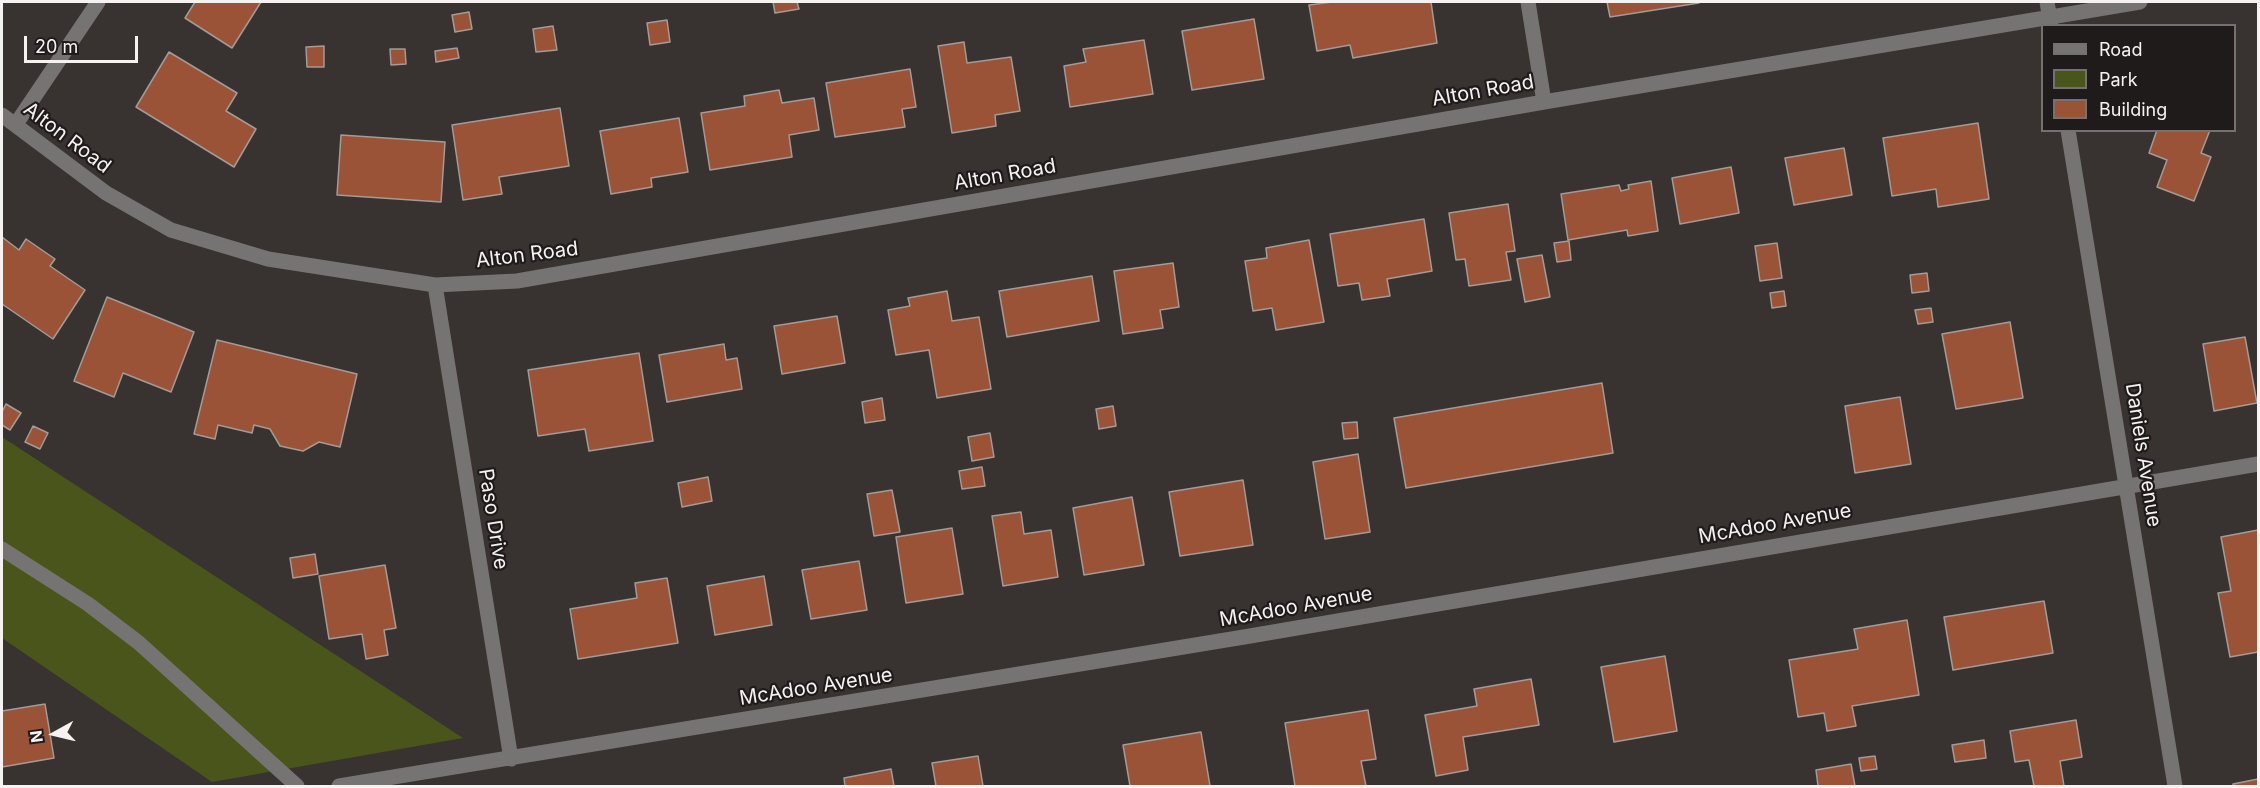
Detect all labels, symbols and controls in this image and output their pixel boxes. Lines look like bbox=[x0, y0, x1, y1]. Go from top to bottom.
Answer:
scale bar bbox=[27, 24, 141, 62]
legend bbox=[2041, 24, 2236, 132]
text: 20 m bbox=[35, 36, 78, 57]
text: Road bbox=[2099, 39, 2142, 60]
text: Park bbox=[2099, 69, 2138, 90]
street label: Alton Road bbox=[1430, 70, 1536, 112]
street label: Alton Road bbox=[19, 97, 115, 179]
text: Building bbox=[2099, 99, 2167, 120]
street label: Alton Road bbox=[952, 154, 1058, 196]
street label: Alton Road bbox=[474, 237, 580, 273]
street label: Daniels Avenue bbox=[2120, 381, 2166, 529]
street label: Paso Drive bbox=[473, 467, 513, 571]
street label: McAdoo Avenue bbox=[1697, 499, 1853, 549]
street label: McAdoo Avenue bbox=[1218, 582, 1374, 632]
street label: McAdoo Avenue bbox=[738, 663, 894, 711]
north arrow bbox=[24, 704, 84, 764]
text: N bbox=[25, 729, 47, 744]

